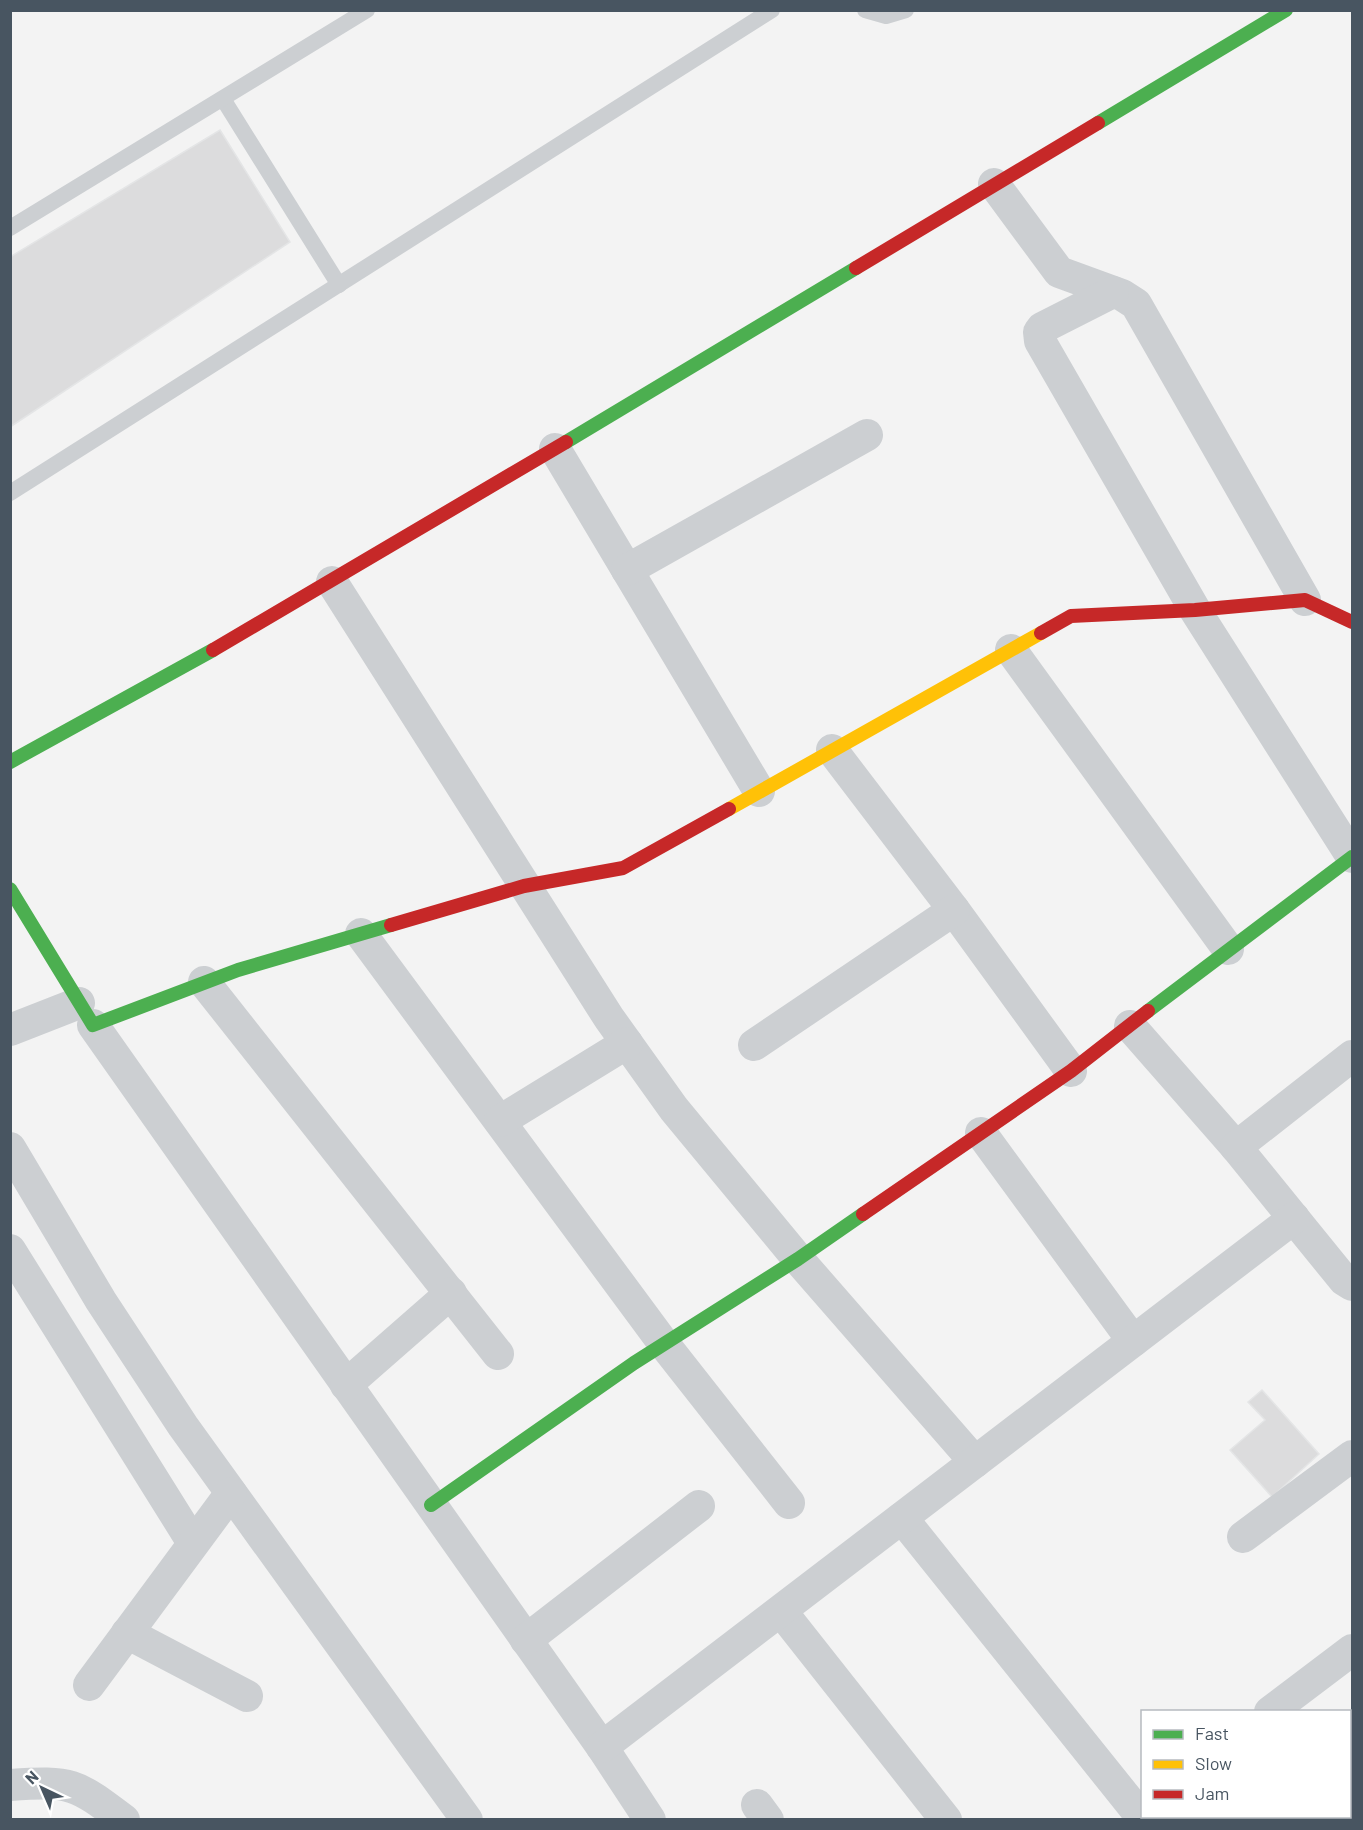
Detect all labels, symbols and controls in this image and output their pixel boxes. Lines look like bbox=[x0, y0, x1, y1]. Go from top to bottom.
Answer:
legend bbox=[1141, 1710, 1351, 1818]
text: Fast bbox=[1195, 1722, 1229, 1744]
text: Slow bbox=[1195, 1752, 1232, 1774]
north arrow bbox=[12, 1758, 72, 1818]
text: N bbox=[21, 1766, 42, 1787]
text: Jam bbox=[1195, 1782, 1229, 1804]

